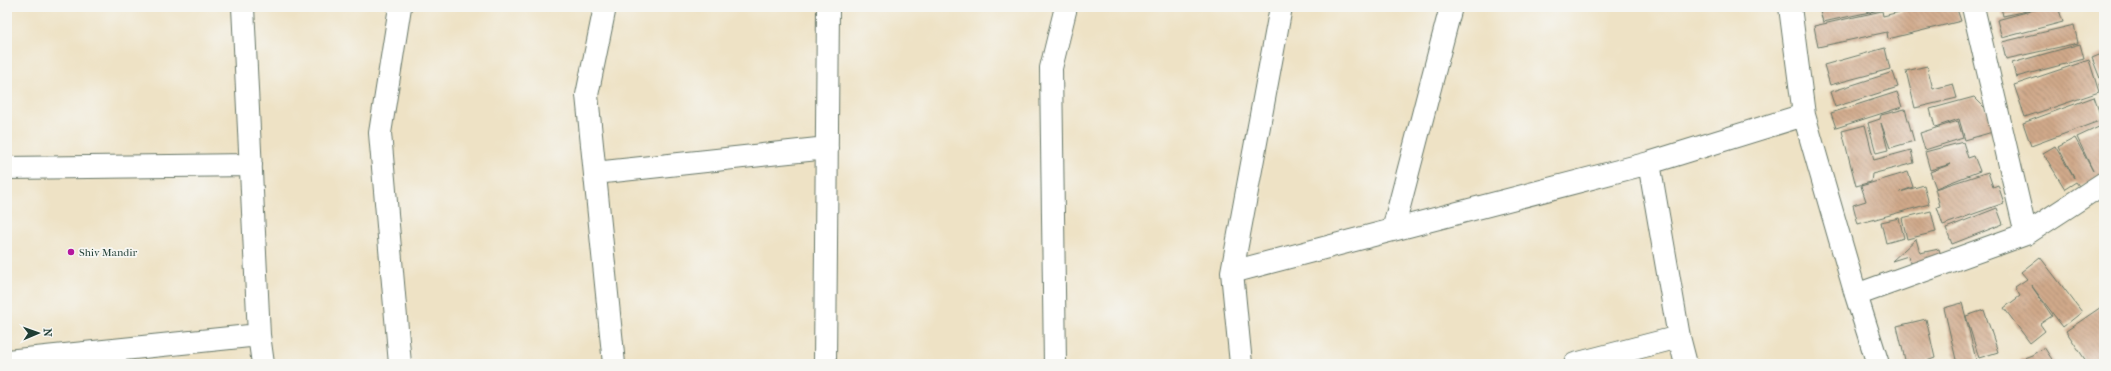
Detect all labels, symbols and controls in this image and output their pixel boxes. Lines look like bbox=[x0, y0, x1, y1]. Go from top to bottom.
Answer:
place label: Shiv Mandir bbox=[79, 246, 138, 259]
marker: Shiv Mandir bbox=[66, 247, 76, 257]
north arrow bbox=[18, 313, 58, 353]
text: N bbox=[41, 328, 54, 338]

